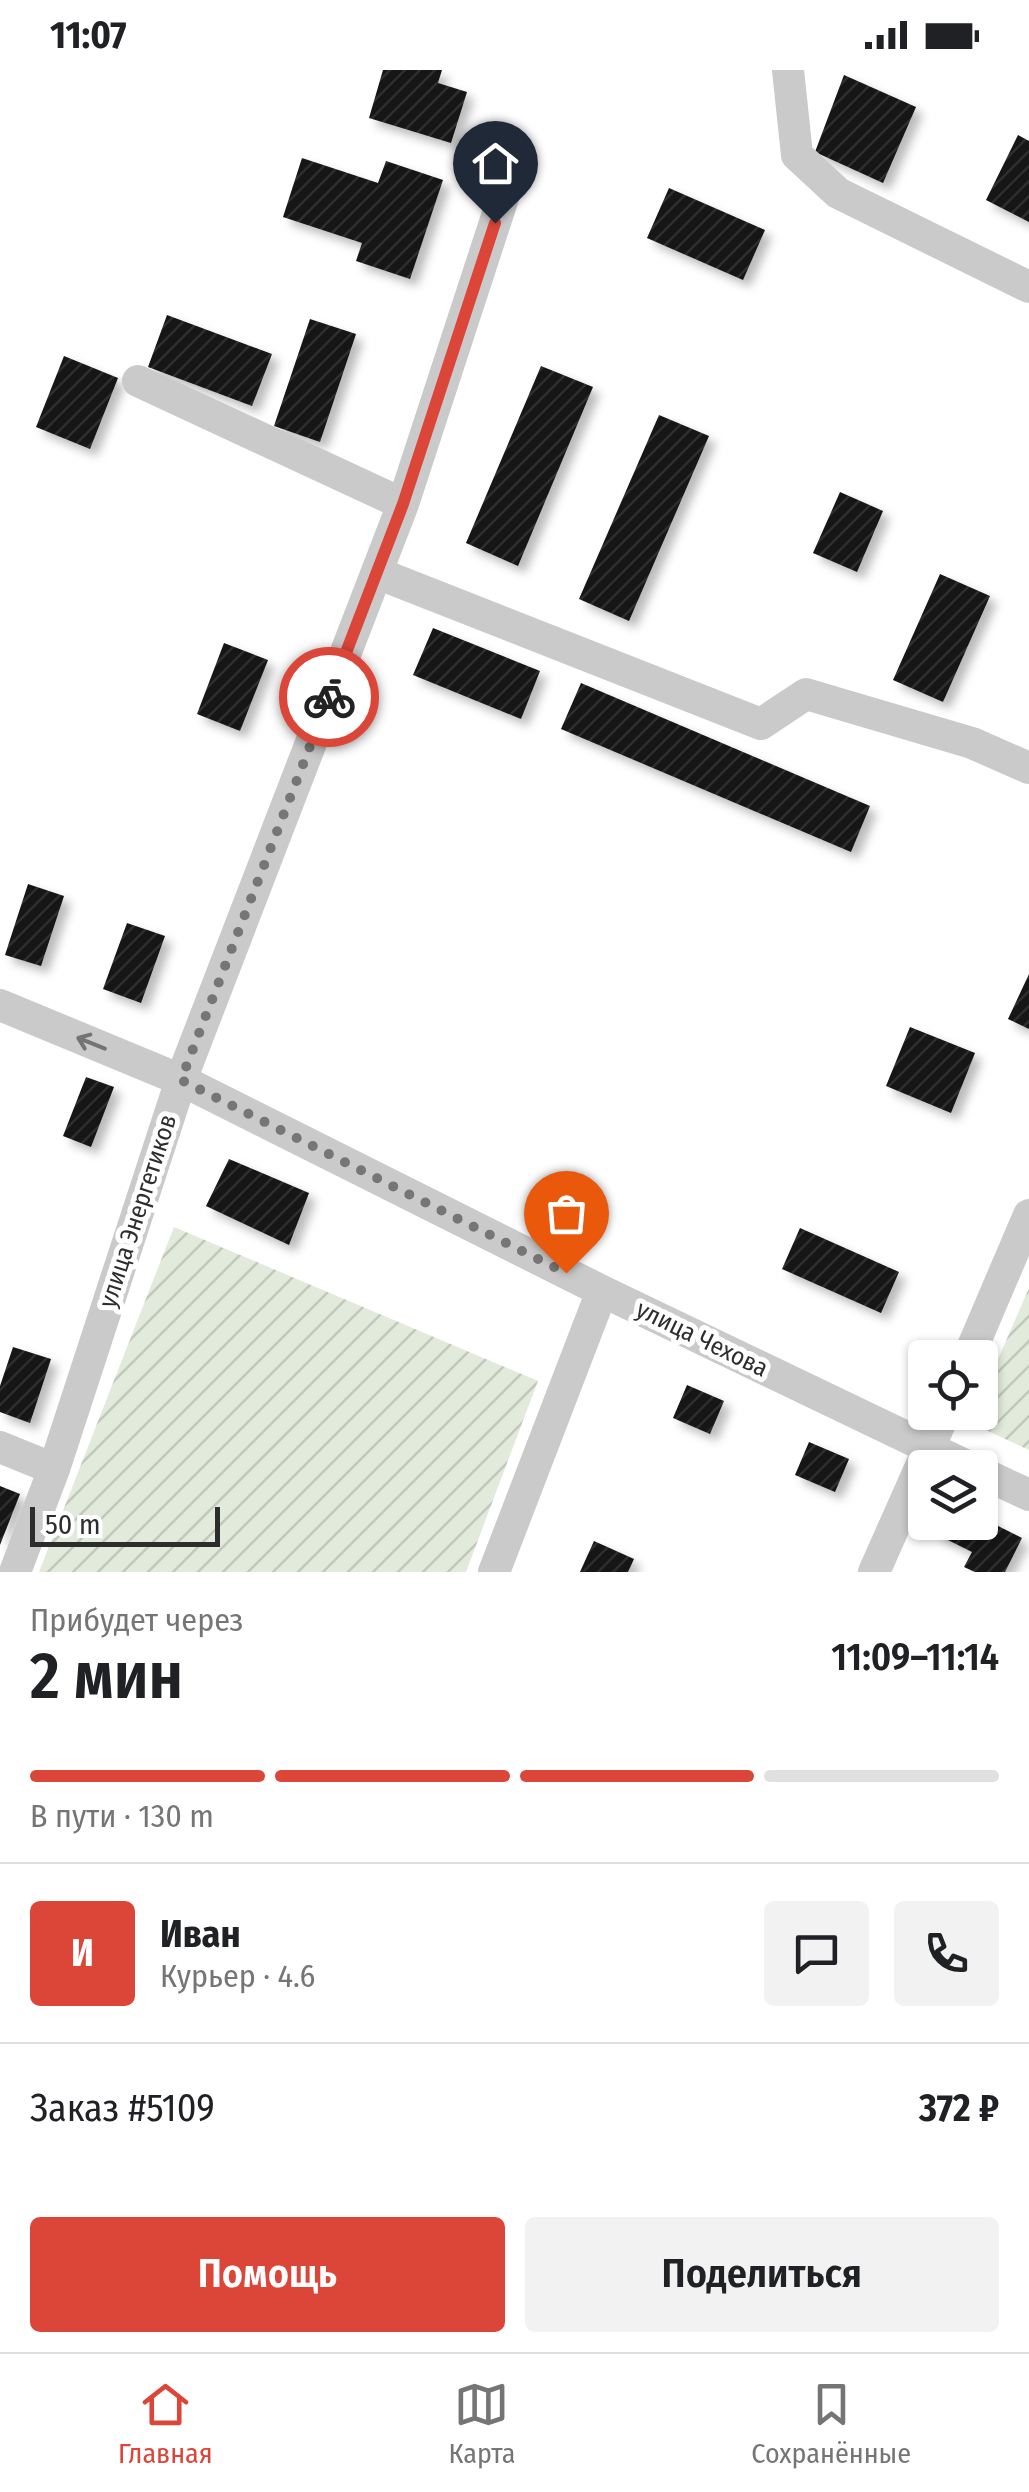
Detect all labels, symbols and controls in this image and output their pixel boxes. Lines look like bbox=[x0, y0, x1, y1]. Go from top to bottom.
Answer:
text: 11:07 bbox=[50, 12, 126, 58]
pin bbox=[453, 121, 538, 224]
icon: home bbox=[468, 136, 523, 191]
courier bbox=[279, 647, 379, 747]
icon: bike bbox=[302, 670, 357, 725]
one-way arrow bbox=[76, 1032, 107, 1050]
street label: улица Энергетиков bbox=[93, 1111, 183, 1311]
pin bbox=[524, 1171, 609, 1274]
icon: bag bbox=[539, 1186, 594, 1241]
street label: улица Чехова bbox=[631, 1294, 773, 1384]
map controls bbox=[908, 1340, 998, 1540]
button: locate bbox=[908, 1340, 998, 1430]
button: layers bbox=[908, 1450, 998, 1540]
scale bar bbox=[30, 1502, 220, 1546]
text: 50 m bbox=[45, 1508, 101, 1541]
text: Прибудет через bbox=[30, 1601, 243, 1639]
text: 11:09–11:14 bbox=[831, 1634, 999, 1680]
text: 2 мин bbox=[30, 1637, 183, 1715]
text: В пути · 130 m bbox=[30, 1797, 214, 1835]
button: chat bbox=[764, 1901, 869, 2006]
button: phone bbox=[894, 1901, 999, 2006]
text: Иван bbox=[160, 1911, 241, 1957]
text: И bbox=[71, 1930, 94, 1976]
text: Курьер · 4.6 bbox=[160, 1957, 315, 1995]
text: Заказ #5109 bbox=[30, 2085, 215, 2131]
text: 372 ₽ bbox=[919, 2085, 999, 2131]
button: Помощь bbox=[30, 2217, 505, 2332]
button: Поделиться bbox=[525, 2217, 999, 2332]
tab: Главная bbox=[118, 2377, 213, 2470]
tab: Карта bbox=[449, 2377, 515, 2470]
tab: Сохранённые bbox=[751, 2377, 911, 2470]

